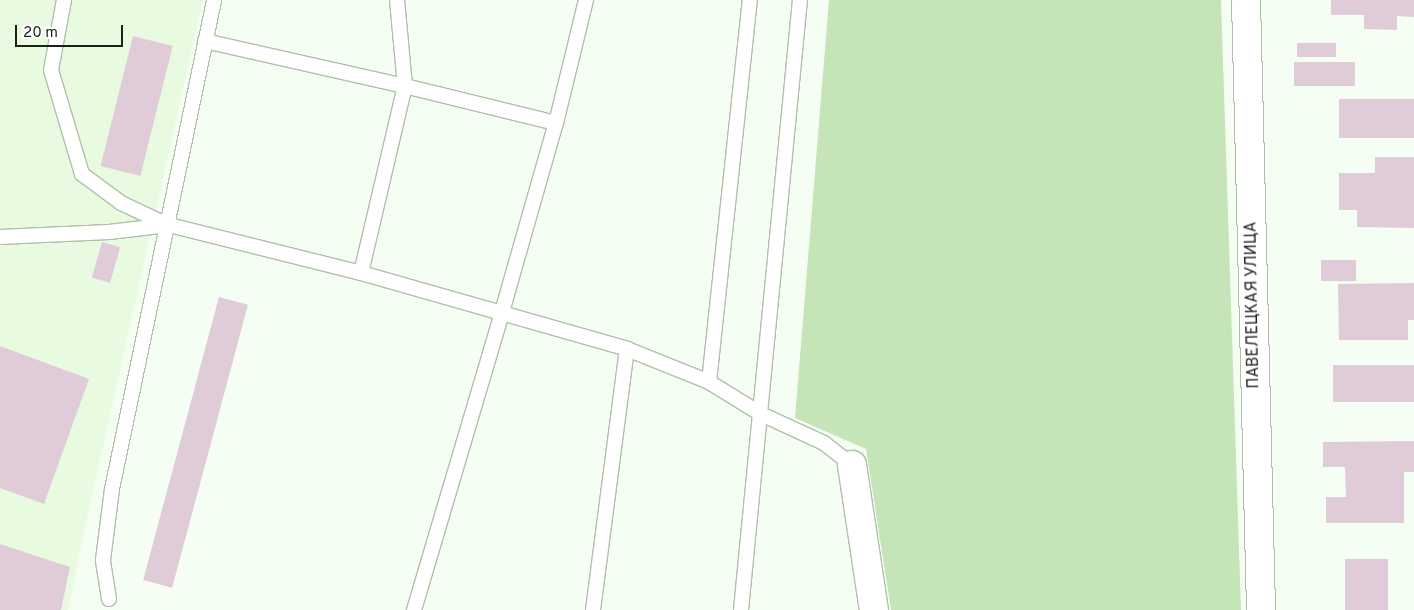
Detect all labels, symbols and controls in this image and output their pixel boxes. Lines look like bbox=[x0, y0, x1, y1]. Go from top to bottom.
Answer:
scale bar bbox=[18, 15, 125, 47]
text: 20 m bbox=[23, 24, 58, 43]
street label: ПАВЕЛЕЦКАЯ УЛИЦА bbox=[1242, 221, 1264, 389]

